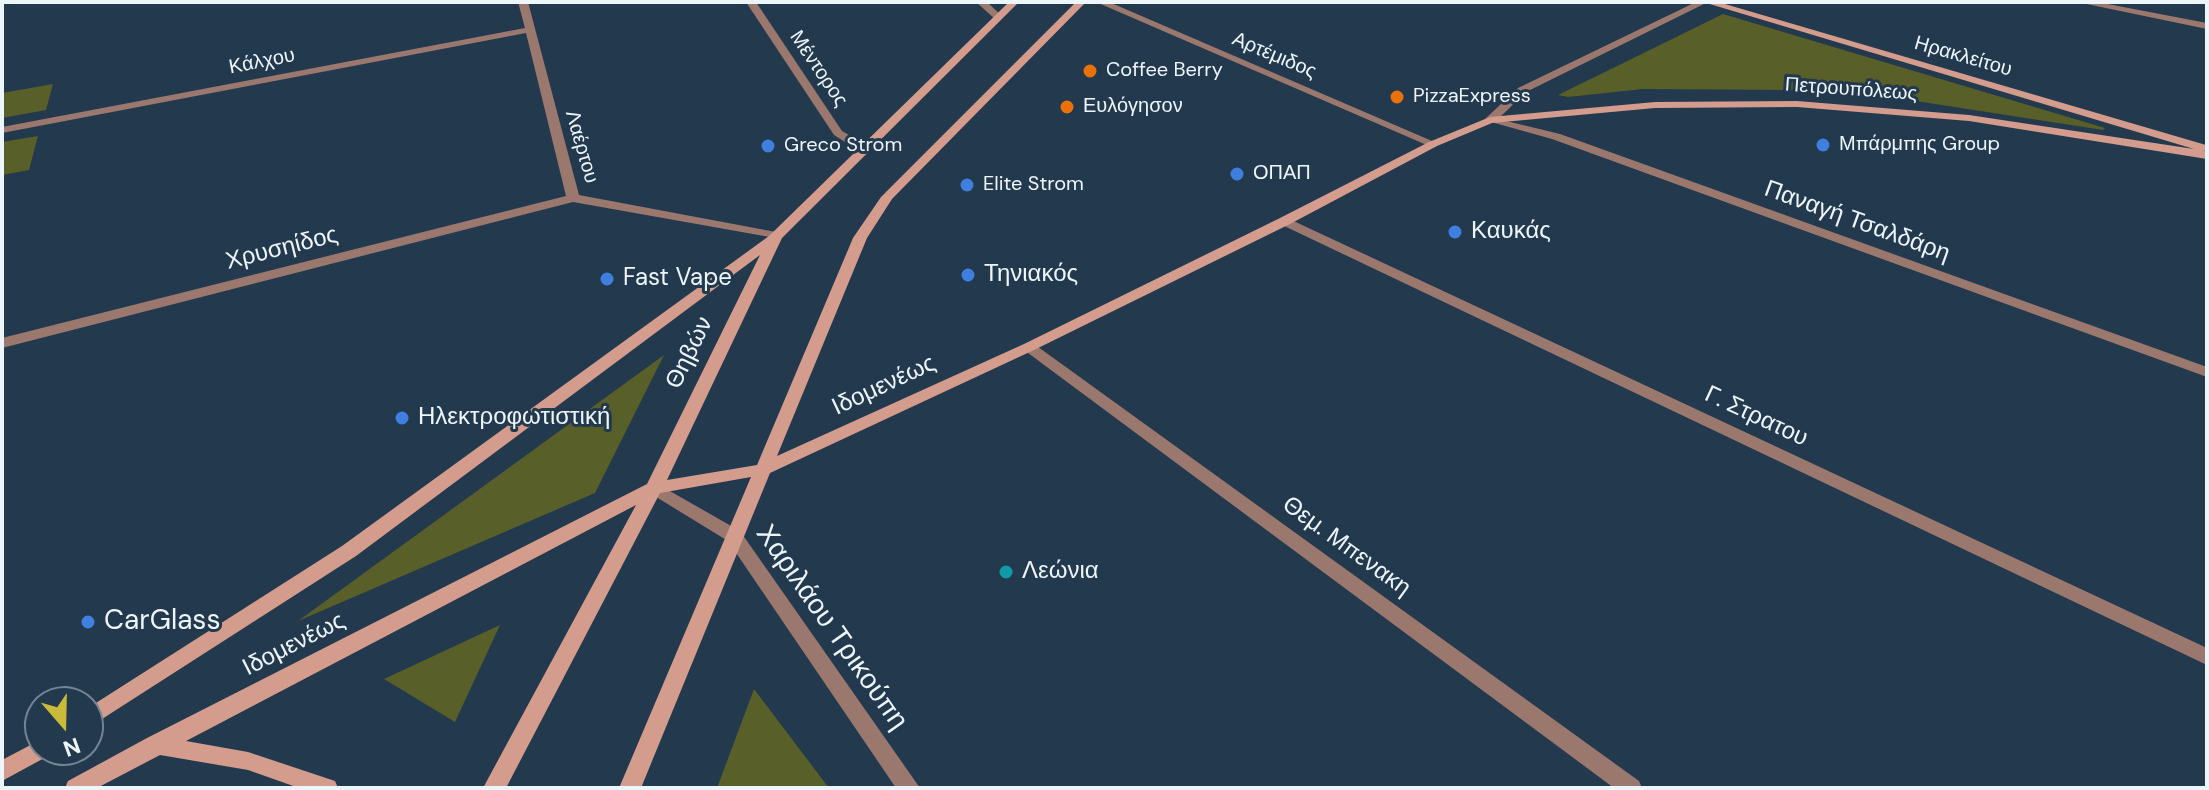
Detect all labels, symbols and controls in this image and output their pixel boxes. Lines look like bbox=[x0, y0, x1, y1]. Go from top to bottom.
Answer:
street label: Μέντορος bbox=[784, 26, 852, 112]
street label: Αρτέμιδος bbox=[1228, 28, 1320, 84]
street label: Ηρακλείτου bbox=[1911, 32, 2015, 82]
street label: Κάλχου bbox=[227, 44, 297, 80]
place label: Coffee Berry bbox=[1106, 59, 1223, 83]
marker: Coffee Berry bbox=[1081, 62, 1099, 80]
street label: Πετρουπόλεως bbox=[1784, 73, 1918, 107]
place label: PizzaExpress bbox=[1413, 85, 1531, 109]
marker: PizzaExpress bbox=[1388, 88, 1406, 106]
place label: Ευλόγησον bbox=[1083, 95, 1183, 119]
marker: Ευλόγησον bbox=[1058, 98, 1076, 116]
street label: Λαέρτου bbox=[559, 108, 603, 186]
place label: Μπάρμπης Group bbox=[1839, 133, 2000, 157]
place label: Greco Strom bbox=[784, 134, 902, 158]
marker: Μπάρμπης Group bbox=[1814, 136, 1832, 154]
marker: Greco Strom bbox=[759, 137, 777, 155]
place label: ΟΠΑΠ bbox=[1253, 162, 1311, 186]
marker: ΟΠΑΠ bbox=[1228, 165, 1246, 183]
place label: Elite Strom bbox=[983, 173, 1084, 197]
street label: Παναγή Τσαλδάρη bbox=[1760, 175, 1954, 269]
marker: Elite Strom bbox=[958, 176, 976, 194]
place label: Καυκάς bbox=[1471, 218, 1551, 246]
street label: Χρυσηίδος bbox=[223, 221, 341, 277]
marker: Καυκάς bbox=[1446, 223, 1464, 241]
place label: Τηνιακός bbox=[984, 261, 1078, 289]
place label: Fast Vape bbox=[623, 265, 732, 293]
marker: Τηνιακός bbox=[959, 266, 977, 284]
marker: Fast Vape bbox=[598, 270, 616, 288]
street label: Θηβών bbox=[660, 312, 720, 394]
street label: Ιδομενέως bbox=[828, 350, 940, 422]
street label: Γ. Στρατου bbox=[1700, 381, 1812, 453]
place label: Ηλεκτροφωτιστική bbox=[418, 404, 610, 432]
marker: Ηλεκτροφωτιστική bbox=[393, 409, 411, 427]
street label: Θεμ. Μπενακη bbox=[1276, 491, 1416, 603]
street label: Χαριλάου Τρικούπη bbox=[748, 519, 914, 737]
place label: Λεώνια bbox=[1022, 558, 1099, 586]
marker: Λεώνια bbox=[997, 563, 1015, 581]
place label: CarGlass bbox=[104, 605, 220, 639]
street label: Ιδομενέως bbox=[238, 607, 350, 683]
marker: CarGlass bbox=[79, 613, 97, 631]
north arrow bbox=[24, 686, 104, 766]
text: N bbox=[59, 731, 84, 764]

